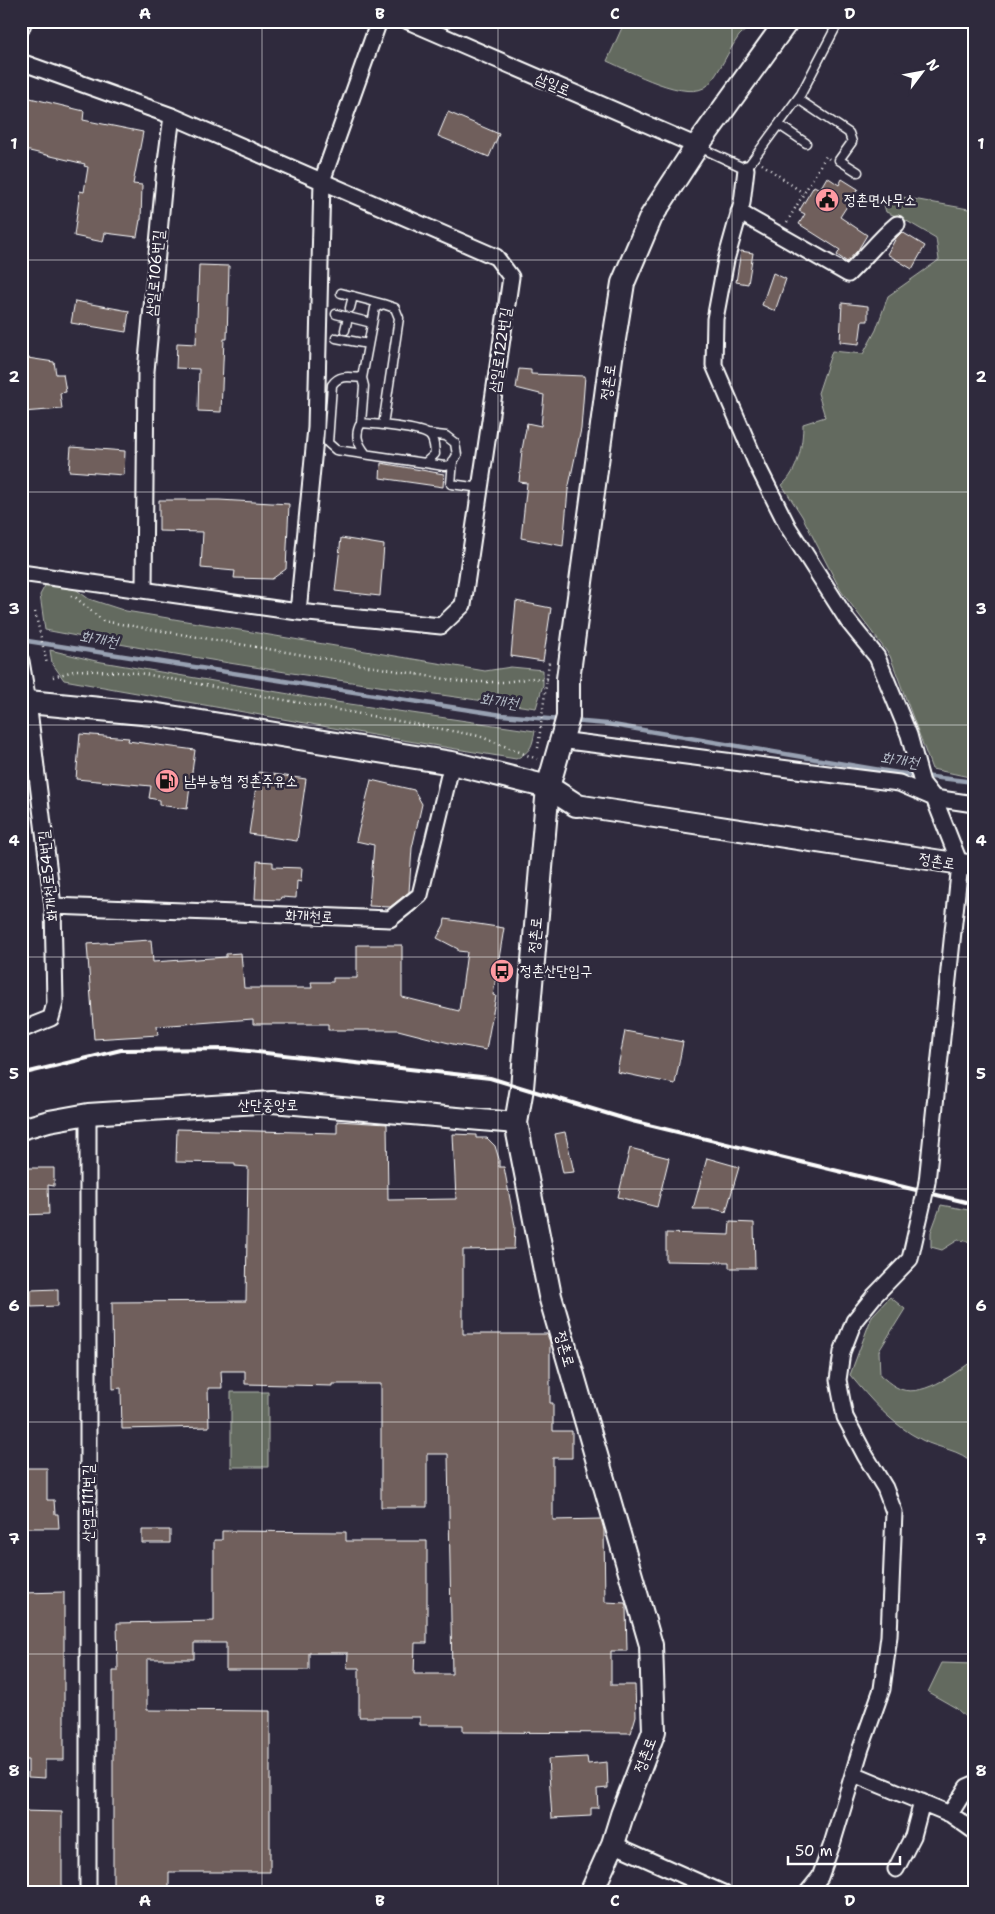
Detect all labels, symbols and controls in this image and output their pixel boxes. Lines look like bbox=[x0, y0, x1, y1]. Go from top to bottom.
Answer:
text: A bbox=[139, 3, 151, 24]
text: B bbox=[375, 3, 385, 24]
text: C bbox=[610, 3, 620, 24]
text: D bbox=[844, 3, 856, 24]
north arrow bbox=[898, 48, 948, 98]
text: N bbox=[922, 56, 944, 75]
street label: 삼일로 bbox=[532, 68, 574, 100]
text: 1 bbox=[10, 133, 18, 154]
text: 1 bbox=[977, 133, 985, 154]
public building icon: 정촌면사무소 bbox=[814, 187, 840, 213]
place label: 정촌면사무소 bbox=[844, 190, 916, 210]
street label: 삼일로106번길 bbox=[141, 229, 169, 317]
street label: 삼일로122번길 bbox=[484, 306, 516, 394]
street label: 정촌로 bbox=[596, 363, 620, 401]
text: 2 bbox=[8, 366, 20, 387]
text: 2 bbox=[975, 366, 987, 387]
text: 3 bbox=[8, 598, 20, 619]
text: 3 bbox=[975, 598, 987, 619]
water label: 화개천 bbox=[78, 626, 122, 653]
water label: 화개천 bbox=[479, 688, 522, 714]
water label: 화개천 bbox=[879, 747, 923, 773]
fuel station icon: 남부농협 정촌주유소 bbox=[154, 768, 180, 794]
place label: 남부농협 정촌주유소 bbox=[184, 771, 298, 791]
street label: 화개천로54번길 bbox=[33, 829, 63, 923]
text: 4 bbox=[8, 830, 20, 851]
text: 4 bbox=[975, 830, 987, 851]
street label: 정촌로 bbox=[918, 848, 956, 874]
street label: 화개천로 bbox=[285, 905, 333, 927]
street label: 정촌로 bbox=[523, 916, 547, 954]
bus stop icon: 정촌산단입구 bbox=[489, 958, 515, 984]
place label: 정촌산단입구 bbox=[520, 961, 592, 981]
text: 5 bbox=[9, 1063, 19, 1084]
text: 5 bbox=[976, 1063, 986, 1084]
street label: 산단중앙로 bbox=[238, 1095, 298, 1115]
text: 6 bbox=[8, 1295, 20, 1316]
text: 6 bbox=[975, 1295, 987, 1316]
street label: 정촌로 bbox=[550, 1329, 580, 1369]
street label: 산업로111번길 bbox=[78, 1464, 98, 1542]
text: 7 bbox=[8, 1528, 20, 1549]
text: 7 bbox=[975, 1528, 987, 1549]
street label: 정촌로 bbox=[629, 1735, 661, 1775]
text: 8 bbox=[8, 1760, 20, 1781]
text: 8 bbox=[975, 1760, 987, 1781]
scale bar bbox=[788, 1834, 900, 1866]
text: 50 m bbox=[795, 1841, 833, 1861]
text: A bbox=[139, 1890, 151, 1911]
text: B bbox=[375, 1890, 385, 1911]
text: C bbox=[610, 1890, 620, 1911]
text: D bbox=[844, 1890, 856, 1911]

